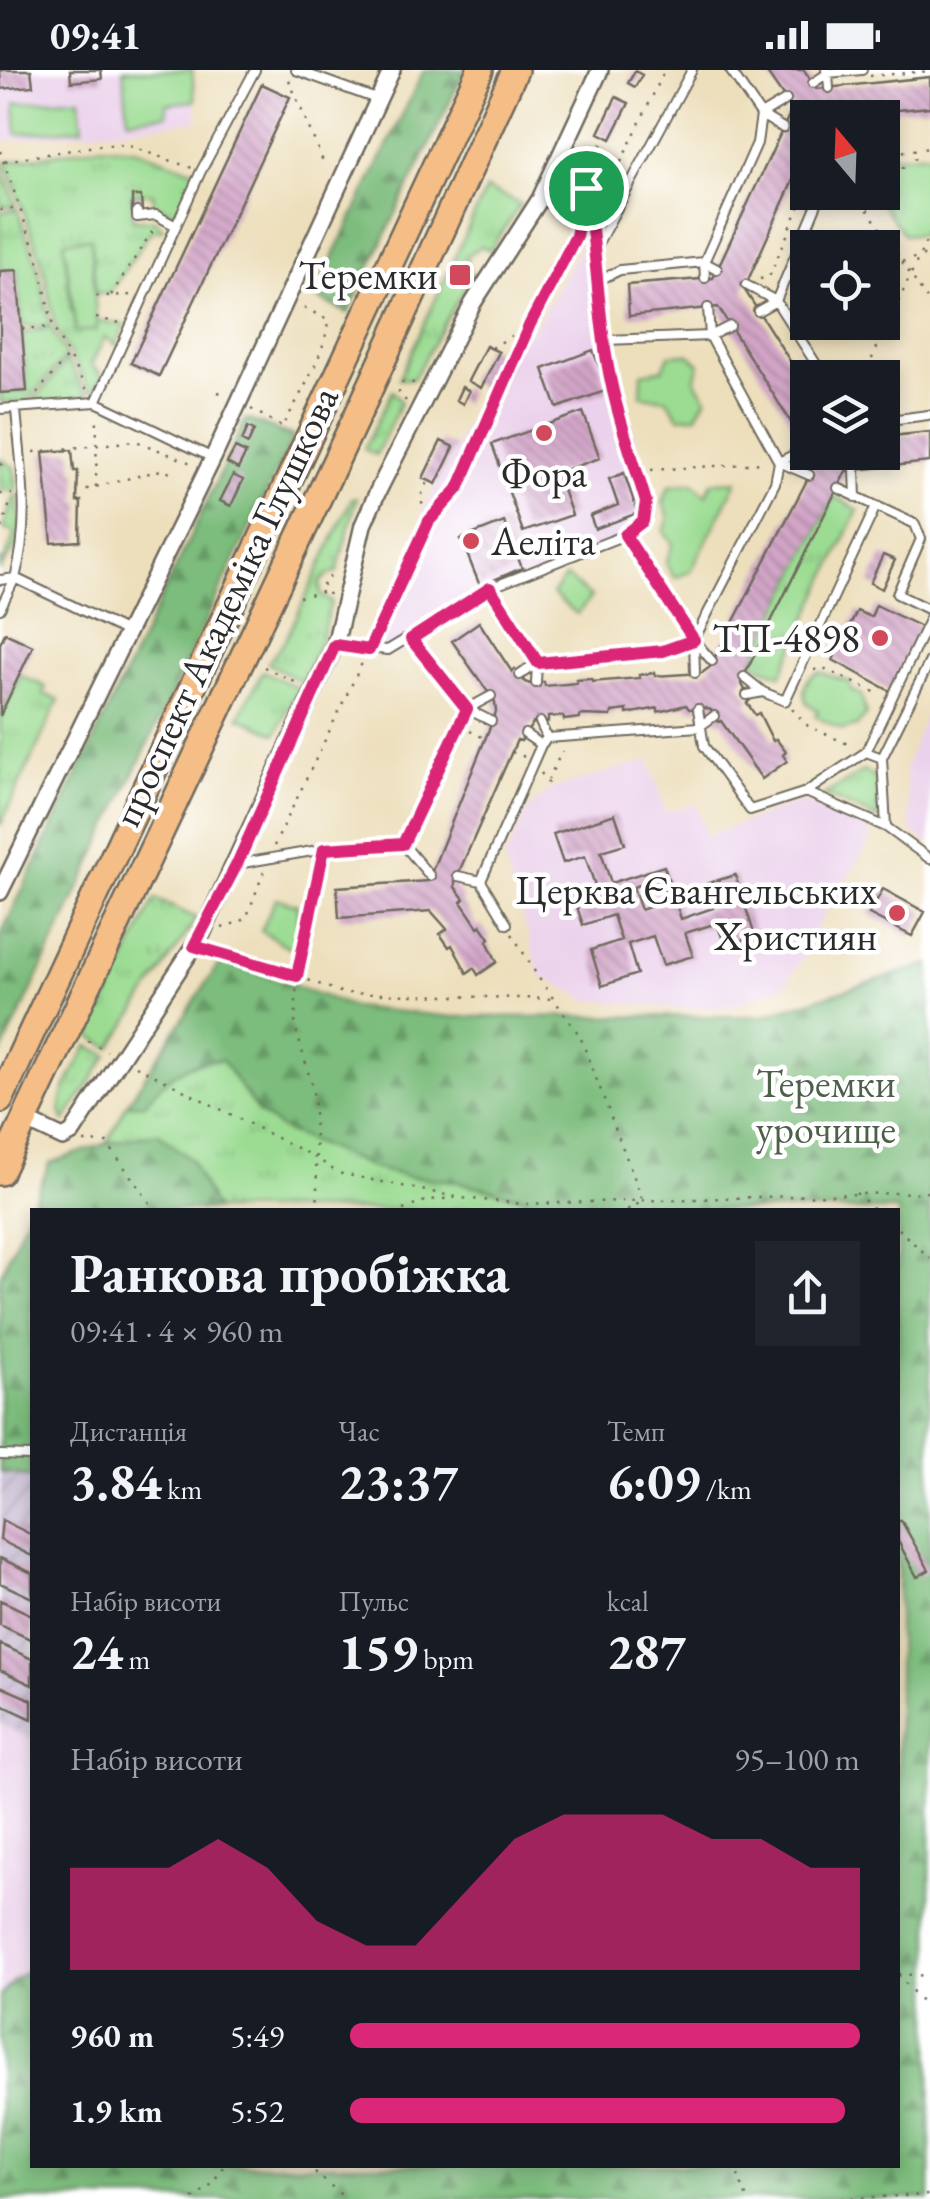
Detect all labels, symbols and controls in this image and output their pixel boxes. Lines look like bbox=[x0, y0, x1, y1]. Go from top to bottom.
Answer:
text: 09:41 bbox=[50, 11, 141, 60]
north arrow bbox=[790, 100, 900, 210]
map controls bbox=[790, 100, 900, 470]
pin bbox=[544, 146, 629, 231]
icon: arrive bbox=[559, 161, 614, 216]
button: locate bbox=[790, 230, 900, 340]
place label: Теремки bbox=[298, 249, 438, 301]
marker: Теремки bbox=[447, 262, 473, 288]
button: layers bbox=[790, 360, 900, 470]
street label: проспект Академіка Глушкова bbox=[100, 378, 350, 834]
marker: Фора bbox=[533, 422, 555, 444]
place label: Фора bbox=[501, 447, 587, 499]
place label: Аеліта bbox=[490, 515, 596, 567]
marker: Аеліта bbox=[460, 530, 482, 552]
place label: ТП-4898 bbox=[712, 612, 860, 664]
marker: ТП-4898 bbox=[869, 627, 891, 649]
place label: Церква Євангельських Християн bbox=[516, 864, 877, 962]
marker: Церква Євангельських Християн bbox=[886, 902, 908, 924]
park label: Теремки урочище bbox=[756, 1057, 896, 1155]
text: Ранкова пробіжка bbox=[70, 1237, 509, 1308]
button: share bbox=[755, 1241, 860, 1346]
text: 09:41 · 4 × 960 m bbox=[70, 1310, 283, 1352]
text: Дистанція bbox=[70, 1413, 187, 1449]
text: Час bbox=[338, 1413, 380, 1449]
text: Темп bbox=[607, 1413, 665, 1449]
text: 3.84 bbox=[70, 1449, 162, 1514]
text: 23:37 bbox=[338, 1449, 458, 1514]
text: 6:09 bbox=[607, 1449, 700, 1514]
text: km bbox=[162, 1471, 202, 1507]
text: /km bbox=[700, 1471, 752, 1507]
text: Набір висоти bbox=[70, 1583, 221, 1619]
text: Пульс bbox=[338, 1583, 409, 1619]
text: kcal bbox=[607, 1583, 649, 1619]
text: 24 bbox=[70, 1619, 123, 1684]
text: 159 bbox=[338, 1619, 418, 1684]
text: 287 bbox=[607, 1619, 686, 1684]
text: m bbox=[123, 1641, 150, 1677]
text: bpm bbox=[418, 1641, 474, 1677]
text: Набір висоти bbox=[70, 1738, 243, 1780]
text: 95–100 m bbox=[734, 1738, 860, 1780]
text: 960 m bbox=[70, 2015, 154, 2057]
text: 5:49 bbox=[230, 2015, 284, 2057]
text: 1.9 km bbox=[70, 2090, 163, 2132]
text: 5:52 bbox=[230, 2090, 284, 2132]

